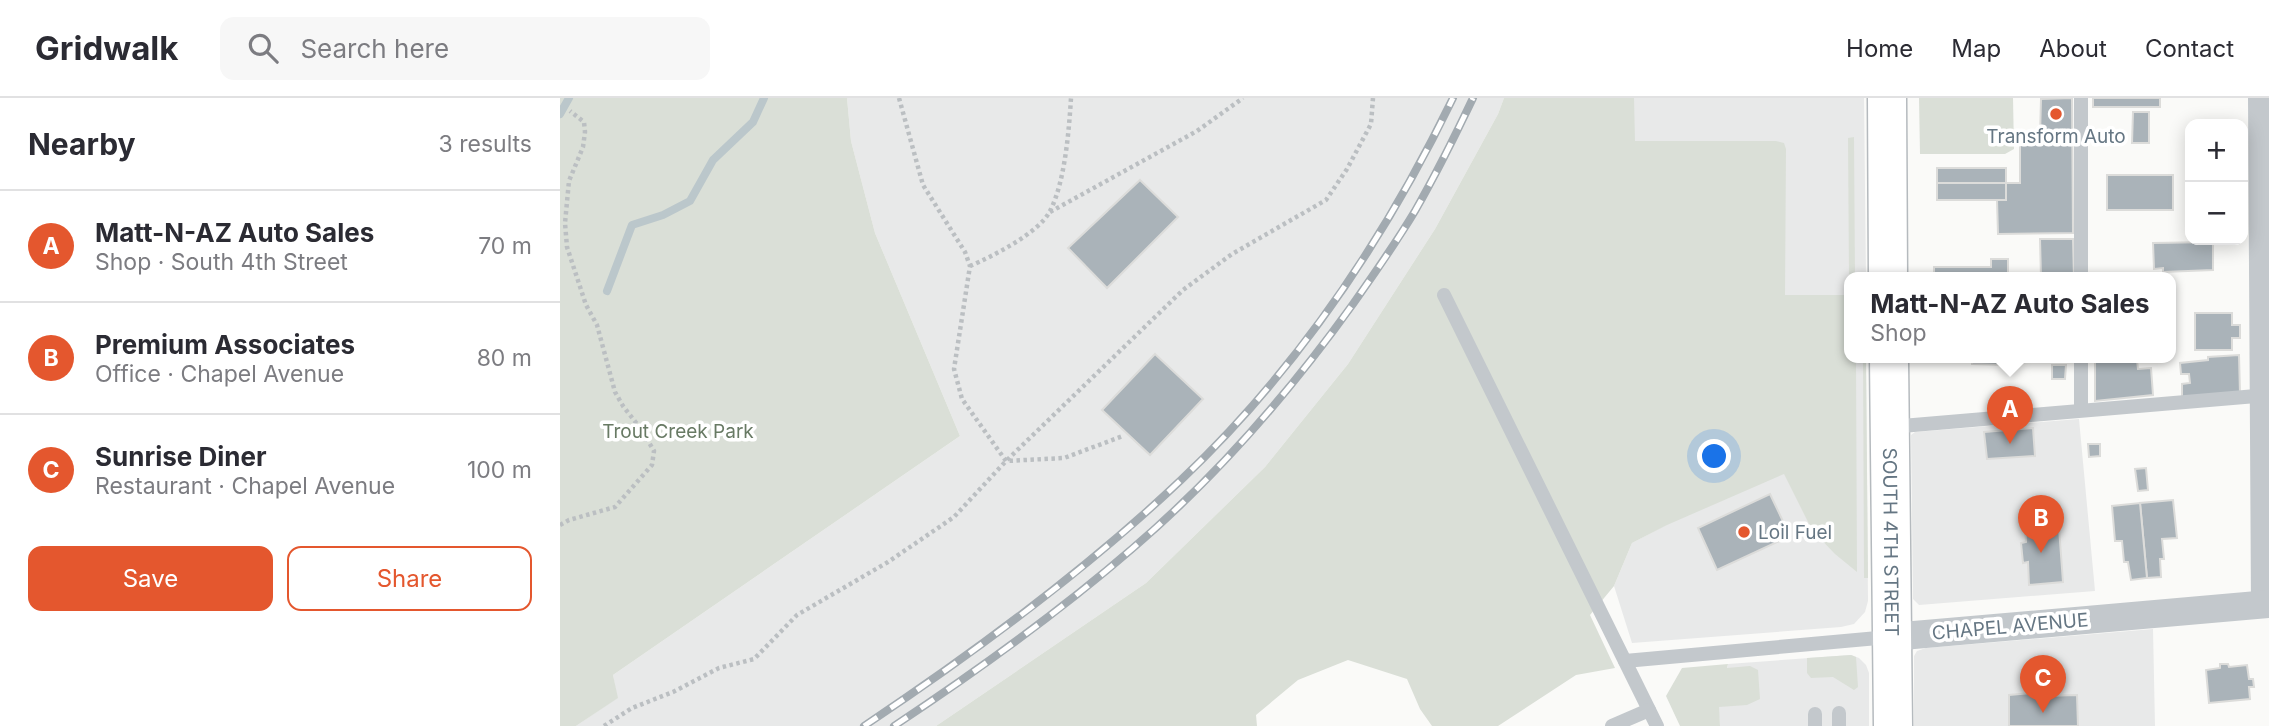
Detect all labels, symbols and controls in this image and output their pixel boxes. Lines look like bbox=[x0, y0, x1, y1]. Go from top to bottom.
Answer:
search box bbox=[220, 17, 710, 80]
text: Gridwalk bbox=[35, 28, 178, 68]
icon: search bbox=[244, 29, 282, 67]
text: Search here bbox=[300, 33, 449, 64]
text: Home bbox=[1846, 34, 1913, 63]
text: Map bbox=[1951, 34, 2001, 63]
text: About bbox=[2039, 34, 2107, 63]
text: Contact bbox=[2145, 34, 2234, 63]
marker: Transform Auto bbox=[2048, 106, 2064, 122]
map controls bbox=[2185, 119, 2248, 245]
button: + bbox=[2185, 119, 2248, 182]
place label: Transform Auto bbox=[1986, 125, 2126, 148]
text: Nearby bbox=[28, 126, 136, 162]
text: 3 results bbox=[439, 130, 532, 158]
button: − bbox=[2185, 182, 2248, 245]
text: Matt-N-AZ Auto Sales bbox=[95, 217, 374, 248]
text: A bbox=[42, 232, 60, 260]
text: 70 m bbox=[478, 232, 532, 260]
text: Shop · South 4th Street bbox=[95, 248, 348, 276]
popup bbox=[1844, 272, 2176, 363]
text: Matt-N-AZ Auto Sales bbox=[1870, 288, 2150, 319]
text: Shop bbox=[1870, 319, 1927, 347]
text: Premium Associates bbox=[95, 329, 355, 360]
text: B bbox=[43, 344, 59, 372]
text: 80 m bbox=[477, 344, 532, 372]
text: Office · Chapel Avenue bbox=[95, 360, 344, 388]
pin: A bbox=[1987, 386, 2033, 444]
park label: Trout Creek Park bbox=[602, 420, 754, 443]
your location bbox=[1697, 439, 1731, 473]
text: Sunrise Diner bbox=[95, 441, 267, 472]
street label: SOUTH 4TH STREET bbox=[1878, 448, 1903, 636]
text: C bbox=[42, 456, 60, 484]
text: 100 m bbox=[467, 456, 532, 484]
text: Restaurant · Chapel Avenue bbox=[95, 472, 395, 500]
pin: B bbox=[2018, 495, 2064, 553]
place label: Loil Fuel bbox=[1758, 521, 1832, 544]
marker: Loil Fuel bbox=[1736, 524, 1752, 540]
button: Save bbox=[28, 546, 273, 611]
button: Share bbox=[287, 546, 532, 611]
street label: CHAPEL AVENUE bbox=[1931, 608, 2089, 645]
pin: C bbox=[2020, 655, 2066, 713]

